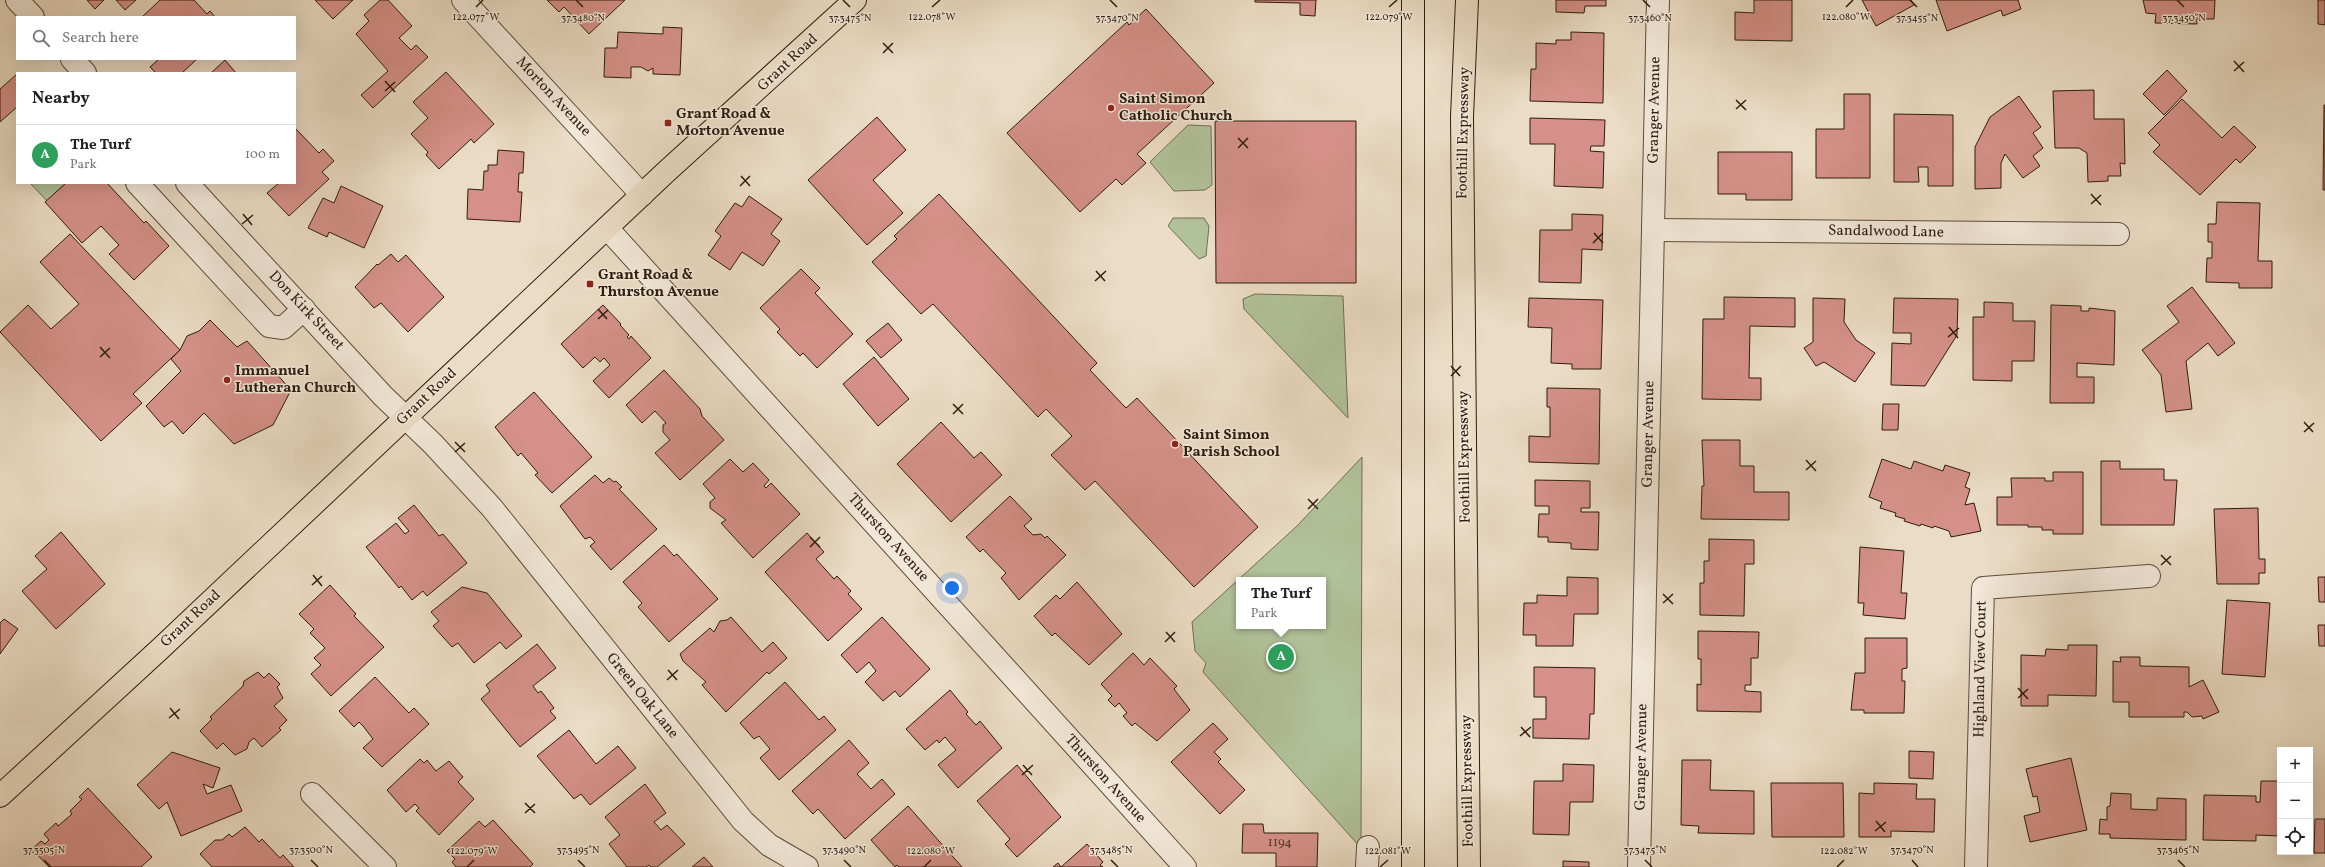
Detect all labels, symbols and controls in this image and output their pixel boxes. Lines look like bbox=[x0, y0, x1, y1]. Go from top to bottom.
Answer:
text: 122.077°W bbox=[453, 10, 499, 24]
text: 122.078°W bbox=[909, 10, 955, 24]
text: 122.079°W bbox=[1366, 10, 1413, 24]
text: 122.080°W bbox=[1822, 10, 1870, 24]
text: 37.3480°N bbox=[561, 11, 606, 25]
text: 37.3475°N bbox=[829, 11, 872, 25]
text: 37.3470°N bbox=[1095, 11, 1139, 25]
text: 37.3460°N bbox=[1628, 11, 1673, 25]
text: 37.3455°N bbox=[1896, 11, 1939, 25]
text: 37.3450°N bbox=[2162, 11, 2206, 25]
search box bbox=[16, 16, 296, 60]
icon: search bbox=[30, 27, 52, 49]
text: Search here bbox=[62, 28, 139, 49]
street label: Grant Road bbox=[753, 29, 823, 97]
street label: Morton Avenue bbox=[511, 53, 595, 141]
street label: Granger Avenue bbox=[1644, 56, 1666, 164]
street label: Foothill Expressway bbox=[1452, 67, 1476, 199]
text: Nearby bbox=[32, 87, 90, 110]
place label: Saint Simon Catholic Church bbox=[1119, 89, 1233, 127]
marker: Saint Simon Catholic Church bbox=[1106, 103, 1116, 113]
place label: Grant Road & Morton Avenue bbox=[676, 104, 785, 142]
marker: Grant Road & Morton Avenue bbox=[663, 118, 673, 128]
text: The Turf bbox=[70, 135, 130, 156]
text: A bbox=[40, 146, 50, 164]
text: 100 m bbox=[245, 146, 280, 164]
text: Park bbox=[70, 156, 97, 174]
street label: Sandalwood Lane bbox=[1828, 220, 1944, 244]
place label: Grant Road & Thurston Avenue bbox=[598, 265, 719, 303]
street label: Don Kirk Street bbox=[263, 266, 349, 356]
marker: Grant Road & Thurston Avenue bbox=[585, 279, 595, 289]
place label: Immanuel Lutheran Church bbox=[235, 361, 357, 399]
street label: Grant Road bbox=[392, 363, 462, 431]
marker: Immanuel Lutheran Church bbox=[222, 375, 232, 385]
street label: Granger Avenue bbox=[1638, 380, 1660, 488]
street label: Foothill Expressway bbox=[1453, 391, 1477, 523]
place label: Saint Simon Parish School bbox=[1183, 425, 1280, 463]
marker: Saint Simon Parish School bbox=[1170, 439, 1180, 449]
street label: Thurston Avenue bbox=[842, 489, 934, 587]
popup bbox=[1236, 577, 1326, 629]
your location bbox=[942, 578, 962, 598]
text: The Turf bbox=[1251, 584, 1311, 605]
street label: Grant Road bbox=[156, 585, 226, 653]
street label: Highland View Court bbox=[1969, 600, 1993, 738]
text: Park bbox=[1251, 605, 1277, 623]
pin: A bbox=[1268, 642, 1294, 672]
street label: Green Oak Lane bbox=[601, 649, 683, 743]
street label: Granger Avenue bbox=[1631, 703, 1653, 811]
street label: Foothill Expressway bbox=[1456, 715, 1480, 847]
street label: Thurston Avenue bbox=[1059, 730, 1151, 828]
map controls bbox=[2277, 747, 2313, 855]
button: + bbox=[2277, 747, 2313, 783]
button: − bbox=[2277, 783, 2313, 819]
button: locate bbox=[2277, 819, 2313, 855]
house number: 1194 bbox=[1268, 834, 1292, 852]
text: 37.3505°N bbox=[23, 843, 66, 857]
text: 37.3500°N bbox=[289, 843, 334, 857]
text: 37.3495°N bbox=[557, 843, 600, 857]
text: 37.3490°N bbox=[822, 843, 867, 857]
text: 37.3485°N bbox=[1090, 843, 1133, 857]
text: 37.3475°N bbox=[1624, 843, 1667, 857]
text: 37.3470°N bbox=[1890, 843, 1934, 857]
text: 37.3465°N bbox=[2157, 843, 2200, 857]
text: 122.079°W bbox=[451, 844, 498, 858]
text: 122.080°W bbox=[907, 844, 955, 858]
text: 122.081°W bbox=[1365, 844, 1411, 858]
text: 122.082°W bbox=[1820, 844, 1868, 858]

